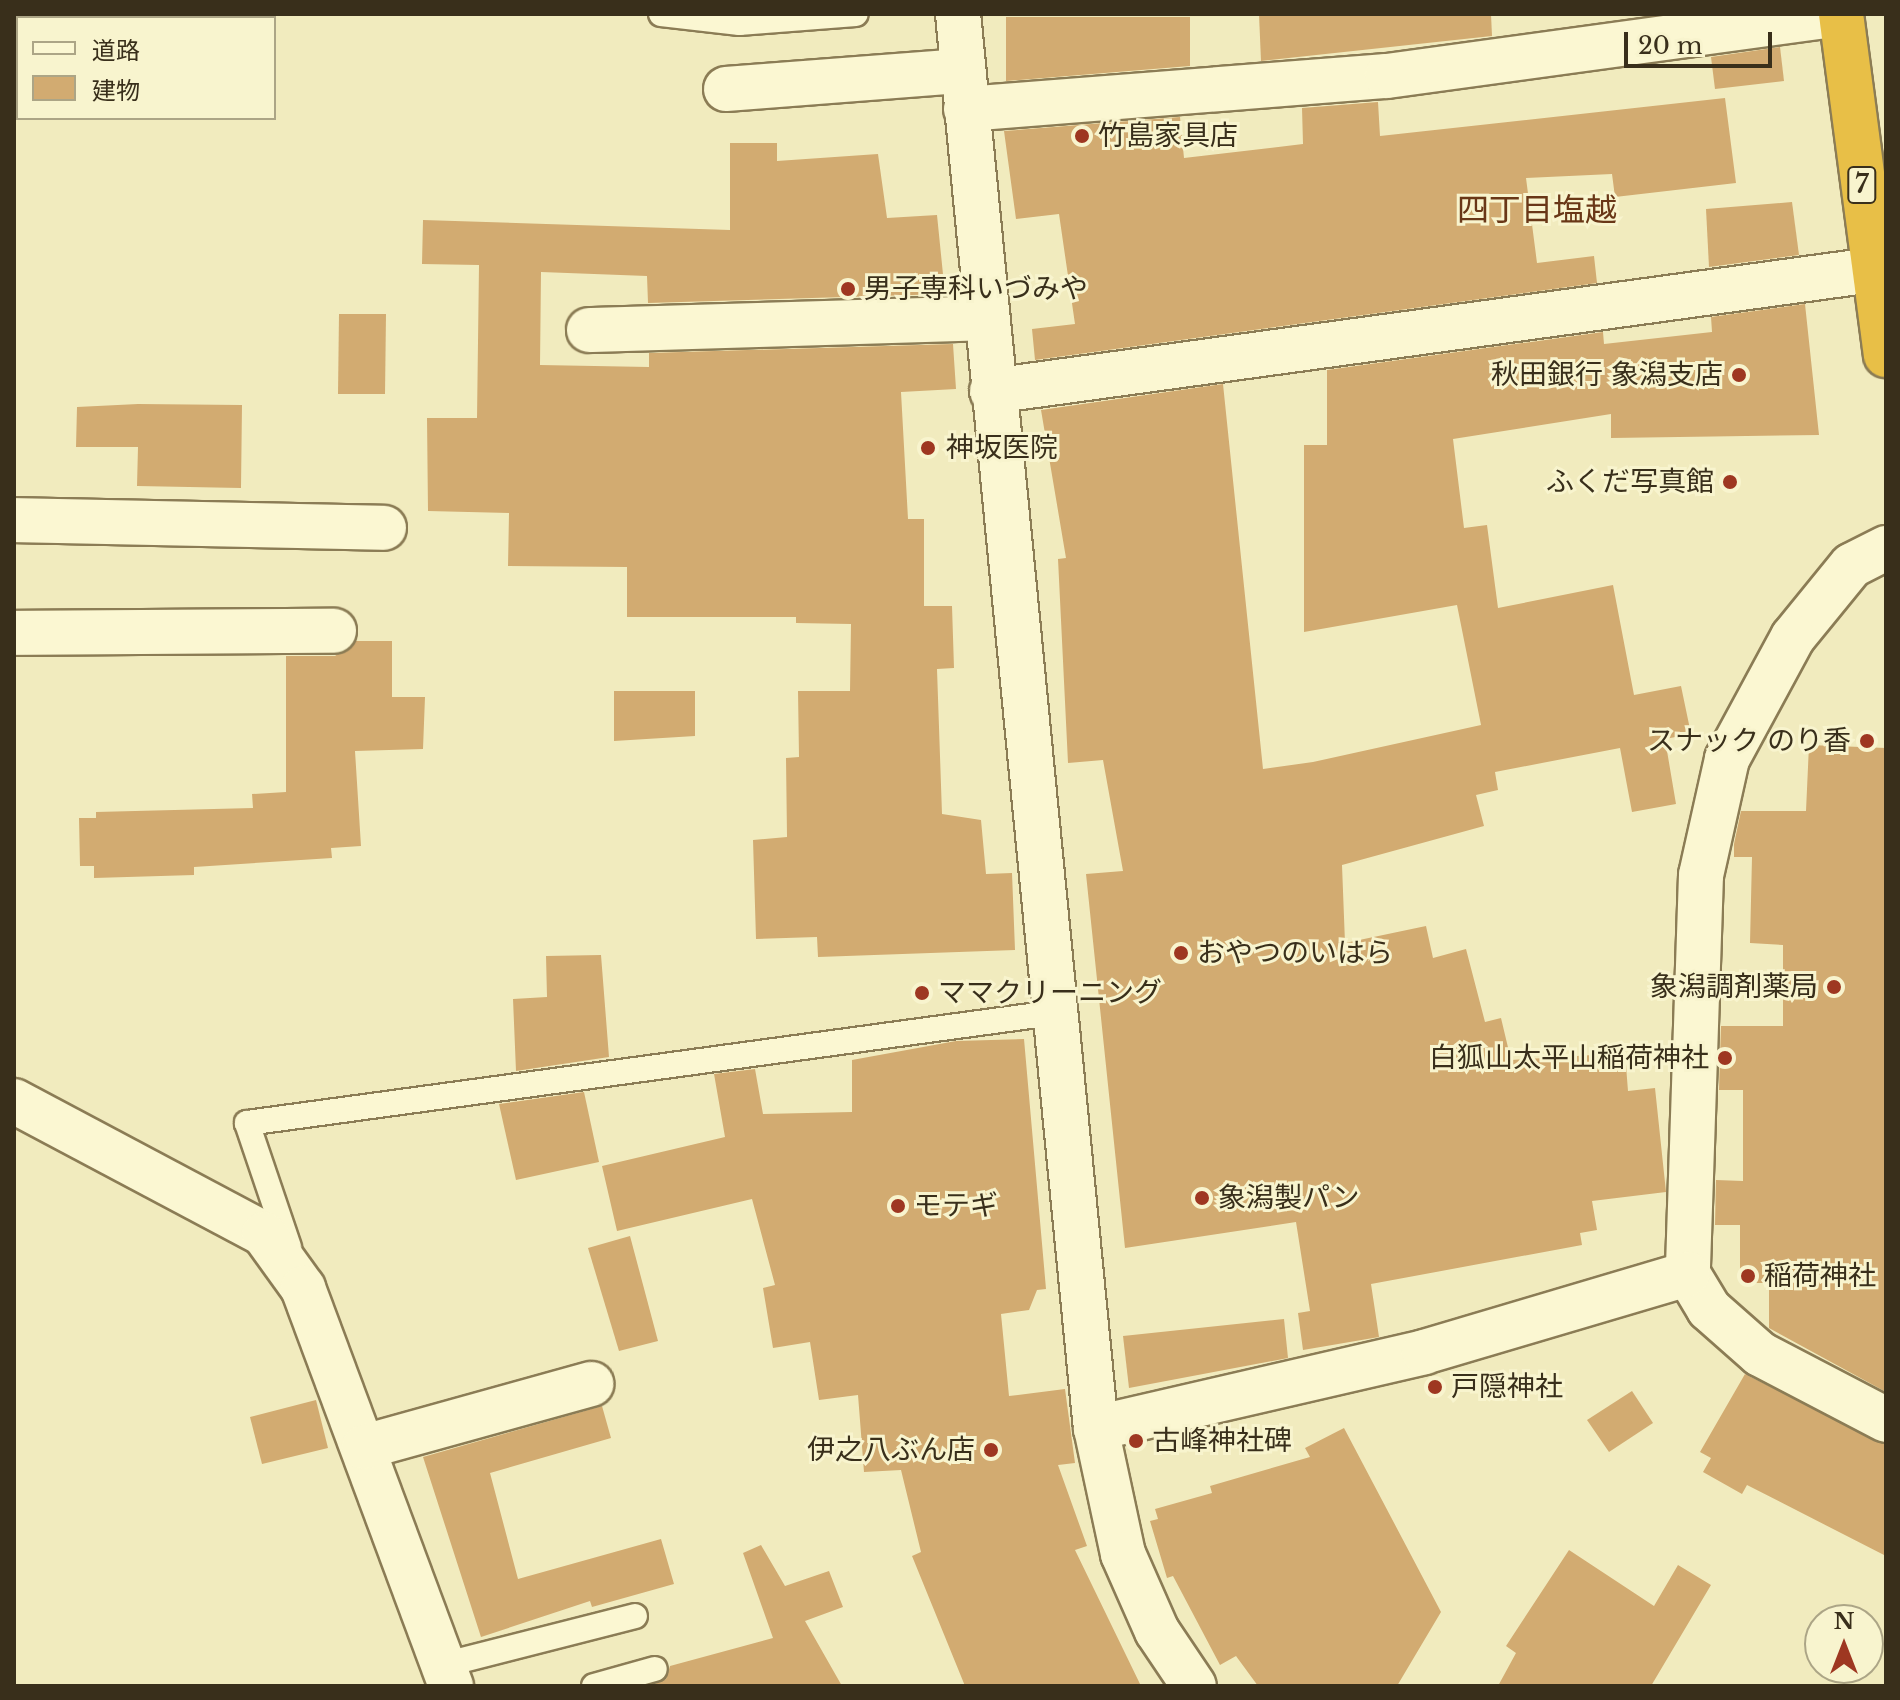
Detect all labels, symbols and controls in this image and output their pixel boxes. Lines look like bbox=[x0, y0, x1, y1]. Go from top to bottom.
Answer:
legend bbox=[16, 16, 276, 120]
scale bar bbox=[1628, 16, 1776, 66]
text: 20 m bbox=[1638, 31, 1703, 60]
text: 道路 bbox=[92, 36, 140, 65]
text: 建物 bbox=[92, 76, 140, 105]
place label: 竹島家具店 bbox=[1098, 119, 1238, 153]
marker: 竹島家具店 bbox=[1073, 127, 1091, 145]
road number: 7 bbox=[1846, 163, 1878, 207]
district label: 四丁目塩越 bbox=[1457, 191, 1617, 229]
place label: 男子専科いづみや bbox=[864, 272, 1088, 306]
marker: 男子専科いづみや bbox=[839, 280, 857, 298]
place label: 秋田銀行 象潟支店 bbox=[1491, 358, 1723, 392]
marker: 秋田銀行 象潟支店 bbox=[1730, 366, 1748, 384]
place label: 神坂医院 bbox=[946, 431, 1058, 465]
marker: 神坂医院 bbox=[917, 437, 939, 459]
place label: ふくだ写真館 bbox=[1546, 465, 1714, 499]
marker: ふくだ写真館 bbox=[1721, 473, 1739, 491]
place label: スナック のり香 bbox=[1647, 724, 1851, 758]
marker: スナック のり香 bbox=[1858, 732, 1876, 750]
place label: おやつのいはら bbox=[1197, 936, 1393, 970]
marker: おやつのいはら bbox=[1172, 944, 1190, 962]
place label: 象潟調剤薬局 bbox=[1650, 970, 1818, 1004]
place label: ママクリーニング bbox=[938, 976, 1162, 1010]
marker: 象潟調剤薬局 bbox=[1825, 978, 1843, 996]
marker: ママクリーニング bbox=[913, 984, 931, 1002]
place label: 白狐山太平山稲荷神社 bbox=[1429, 1041, 1709, 1075]
marker: 白狐山太平山稲荷神社 bbox=[1716, 1049, 1734, 1067]
place label: 象潟製パン bbox=[1218, 1181, 1358, 1215]
place label: モテギ bbox=[914, 1189, 998, 1223]
marker: 象潟製パン bbox=[1193, 1189, 1211, 1207]
marker: モテギ bbox=[889, 1197, 907, 1215]
place label: 稲荷神社 bbox=[1764, 1259, 1876, 1293]
marker: 稲荷神社 bbox=[1739, 1267, 1757, 1285]
place label: 戸隠神社 bbox=[1451, 1370, 1563, 1404]
marker: 戸隠神社 bbox=[1426, 1378, 1444, 1396]
place label: 古峰神社碑 bbox=[1152, 1424, 1292, 1458]
marker: 古峰神社碑 bbox=[1127, 1432, 1145, 1450]
place label: 伊之八ぶん店 bbox=[807, 1433, 975, 1467]
marker: 伊之八ぶん店 bbox=[982, 1441, 1000, 1459]
north arrow bbox=[1804, 1604, 1884, 1684]
text: N bbox=[1834, 1608, 1854, 1635]

